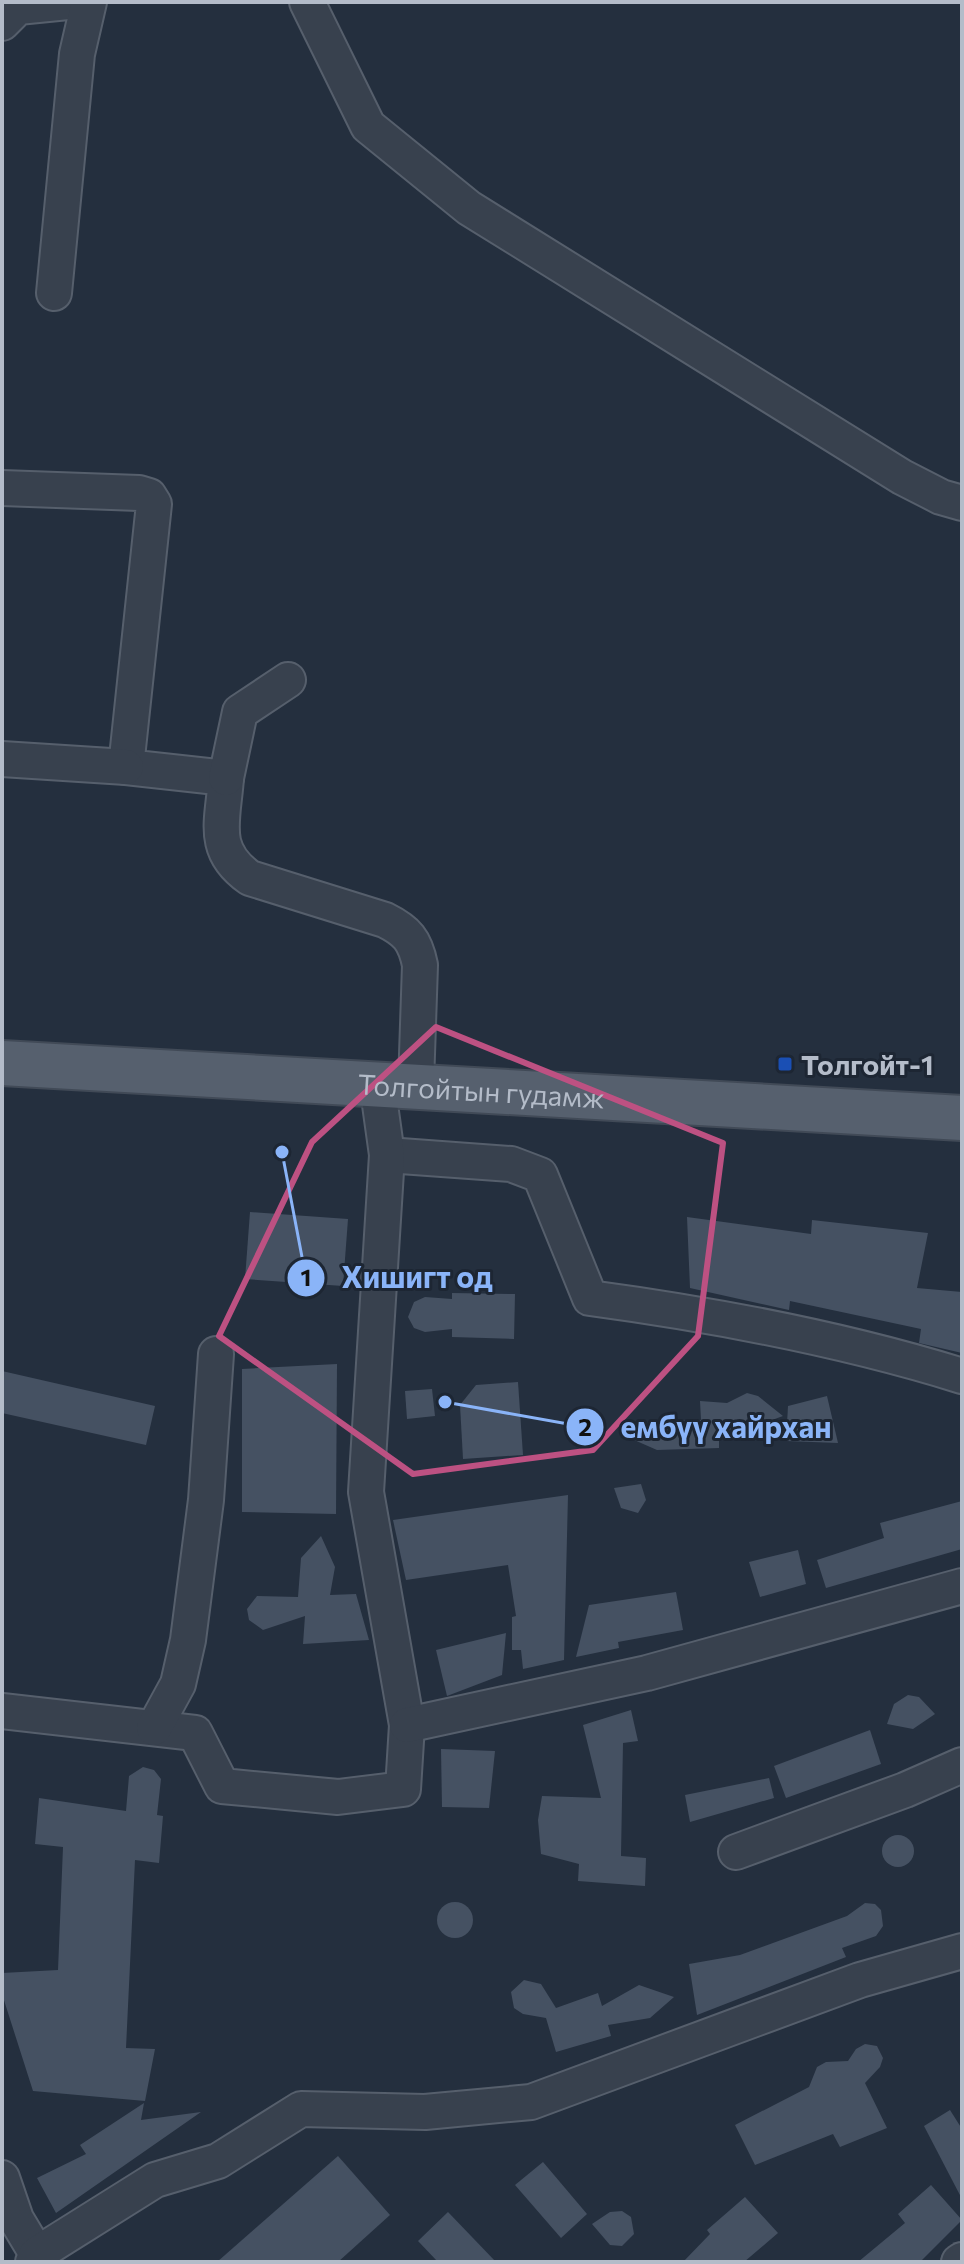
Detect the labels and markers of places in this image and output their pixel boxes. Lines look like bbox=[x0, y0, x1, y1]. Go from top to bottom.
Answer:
place label: Толгойт-1 bbox=[801, 1047, 934, 1081]
marker: Толгойт-1 bbox=[776, 1055, 794, 1073]
callout: Хишигт од bbox=[286, 1251, 509, 1305]
callout: ембүү хайрхан bbox=[565, 1400, 848, 1454]

